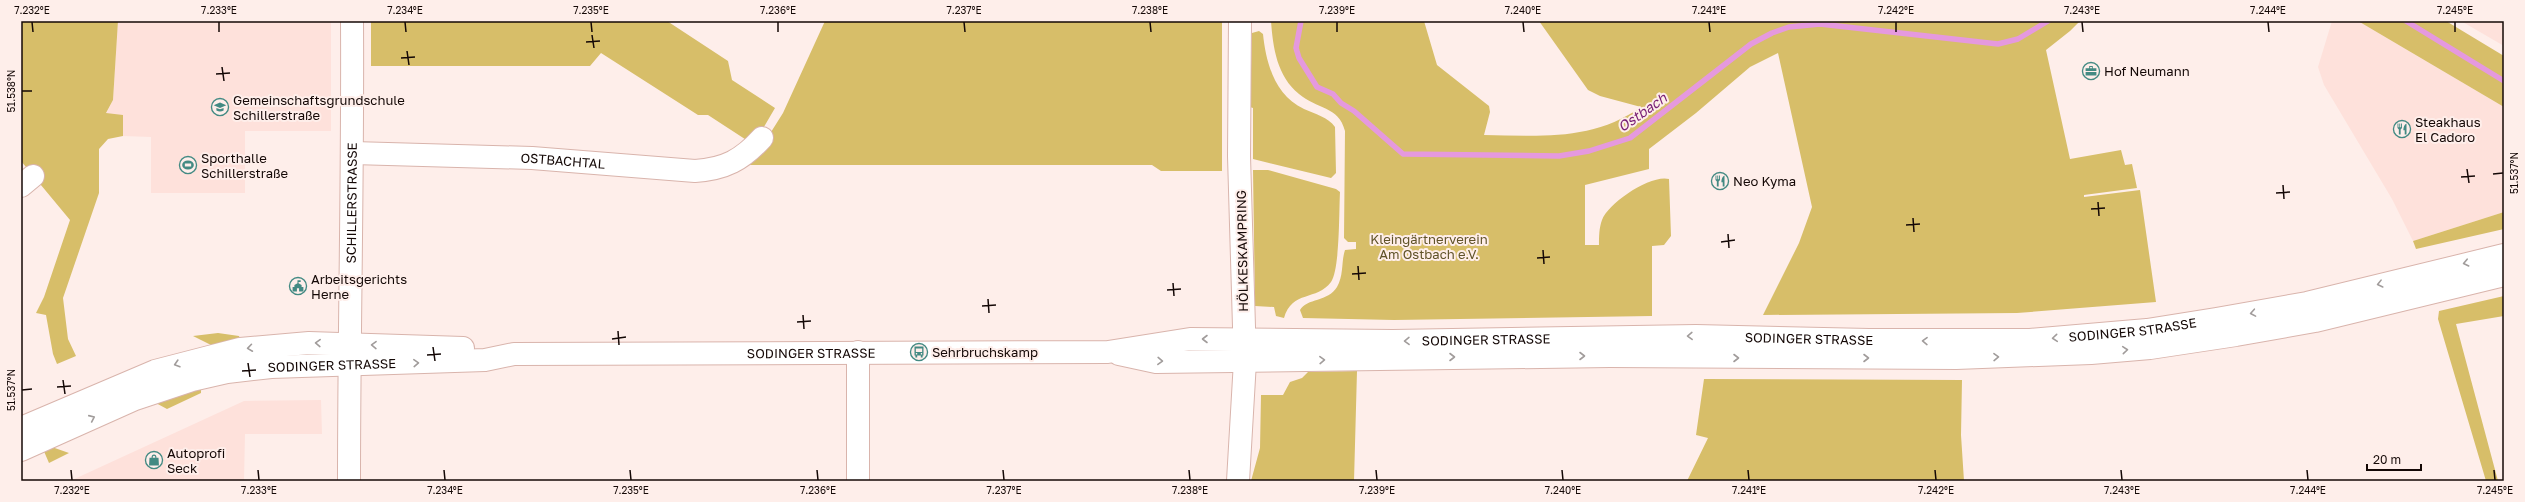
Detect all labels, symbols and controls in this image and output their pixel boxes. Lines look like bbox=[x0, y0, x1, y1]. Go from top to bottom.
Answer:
text: 7.232°E bbox=[14, 4, 50, 16]
text: 7.233°E bbox=[201, 4, 237, 16]
text: 7.234°E bbox=[387, 4, 423, 16]
text: 7.235°E bbox=[573, 4, 609, 16]
text: 7.236°E bbox=[760, 4, 796, 16]
text: 7.237°E bbox=[946, 4, 982, 16]
text: 7.238°E bbox=[1132, 4, 1168, 16]
text: 7.239°E bbox=[1319, 4, 1355, 16]
text: 7.240°E bbox=[1505, 4, 1541, 16]
text: 7.241°E bbox=[1692, 4, 1726, 16]
text: 7.242°E bbox=[1878, 4, 1914, 16]
text: 7.243°E bbox=[2064, 4, 2100, 16]
text: 7.244°E bbox=[2250, 4, 2286, 16]
text: 7.245°E bbox=[2437, 4, 2473, 16]
office icon: Hof Neumann bbox=[2081, 61, 2101, 81]
place label: Hof Neumann bbox=[2104, 63, 2190, 79]
text: 51.538°N bbox=[5, 70, 17, 112]
water label: Ostbach bbox=[1614, 88, 1671, 135]
place label: Gemeinschaftsgrundschule Schillerstraße bbox=[233, 92, 405, 123]
school or university icon: Gemeinschaftsgrundschule Schillerstraße bbox=[210, 97, 230, 117]
place label: Steakhaus El Cadoro bbox=[2415, 114, 2481, 145]
restaurant icon: Steakhaus El Cadoro bbox=[2392, 119, 2412, 139]
street label: SCHILLERSTRASSE bbox=[343, 142, 360, 264]
place label: Sporthalle Schillerstraße bbox=[201, 150, 288, 181]
street label: OSTBACHTAL bbox=[520, 150, 606, 172]
text: 51.537°N bbox=[2508, 152, 2520, 194]
sports icon: Sporthalle Schillerstraße bbox=[178, 155, 198, 175]
restaurant icon: Neo Kyma bbox=[1710, 171, 1730, 191]
place label: Neo Kyma bbox=[1733, 173, 1796, 189]
street label: HÖLKESKAMPRING bbox=[1233, 190, 1251, 312]
park label: Kleingärtnerverein Am Ostbach e.V. bbox=[1370, 231, 1488, 262]
one-way arrow bbox=[2463, 259, 2469, 267]
place label: Arbeitsgerichts Herne bbox=[311, 271, 407, 302]
public building icon: Arbeitsgerichts Herne bbox=[288, 276, 308, 296]
one-way arrow bbox=[2377, 279, 2384, 288]
one-way arrow bbox=[2250, 308, 2256, 316]
street label: SODINGER STRASSE bbox=[2068, 314, 2198, 345]
street label: SODINGER STRASSE bbox=[1745, 329, 1873, 348]
street label: SODINGER STRASSE bbox=[1422, 330, 1551, 349]
one-way arrow bbox=[1687, 332, 1693, 340]
one-way arrow bbox=[2052, 333, 2058, 342]
one-way arrow bbox=[1202, 335, 1208, 343]
one-way arrow bbox=[1404, 337, 1410, 345]
one-way arrow bbox=[1922, 337, 1928, 345]
one-way arrow bbox=[315, 339, 321, 347]
one-way arrow bbox=[371, 341, 377, 349]
bus stop icon: Sehrbruchskamp bbox=[909, 342, 929, 362]
one-way arrow bbox=[247, 343, 253, 352]
place label: Sehrbruchskamp bbox=[932, 344, 1038, 360]
street label: SODINGER STRASSE bbox=[747, 345, 875, 361]
one-way arrow bbox=[2122, 345, 2128, 354]
one-way arrow bbox=[1579, 352, 1585, 360]
one-way arrow bbox=[1449, 353, 1455, 361]
one-way arrow bbox=[1993, 353, 1999, 361]
one-way arrow bbox=[1733, 354, 1739, 362]
one-way arrow bbox=[1863, 354, 1869, 362]
street label: SODINGER STRASSE bbox=[267, 355, 396, 375]
one-way arrow bbox=[1319, 356, 1325, 364]
one-way arrow bbox=[1157, 357, 1163, 366]
one-way arrow bbox=[174, 359, 181, 368]
one-way arrow bbox=[413, 359, 419, 367]
text: 51.537°N bbox=[5, 369, 17, 411]
one-way arrow bbox=[88, 415, 96, 423]
place label: Autoprofi Seck bbox=[167, 445, 225, 476]
scale bar bbox=[2367, 446, 2421, 472]
shop icon: Autoprofi Seck bbox=[144, 450, 164, 470]
text: 20 m bbox=[2373, 452, 2401, 467]
text: 7.232°E bbox=[54, 484, 90, 496]
text: 7.233°E bbox=[241, 484, 277, 496]
text: 7.234°E bbox=[427, 484, 463, 496]
text: 7.235°E bbox=[613, 484, 649, 496]
text: 7.236°E bbox=[800, 484, 836, 496]
text: 7.237°E bbox=[986, 484, 1022, 496]
text: 7.238°E bbox=[1172, 484, 1208, 496]
text: 7.239°E bbox=[1359, 484, 1395, 496]
text: 7.240°E bbox=[1545, 484, 1581, 496]
text: 7.241°E bbox=[1732, 484, 1766, 496]
text: 7.242°E bbox=[1918, 484, 1954, 496]
text: 7.243°E bbox=[2104, 484, 2140, 496]
text: 7.244°E bbox=[2290, 484, 2326, 496]
text: 7.245°E bbox=[2477, 484, 2513, 496]

